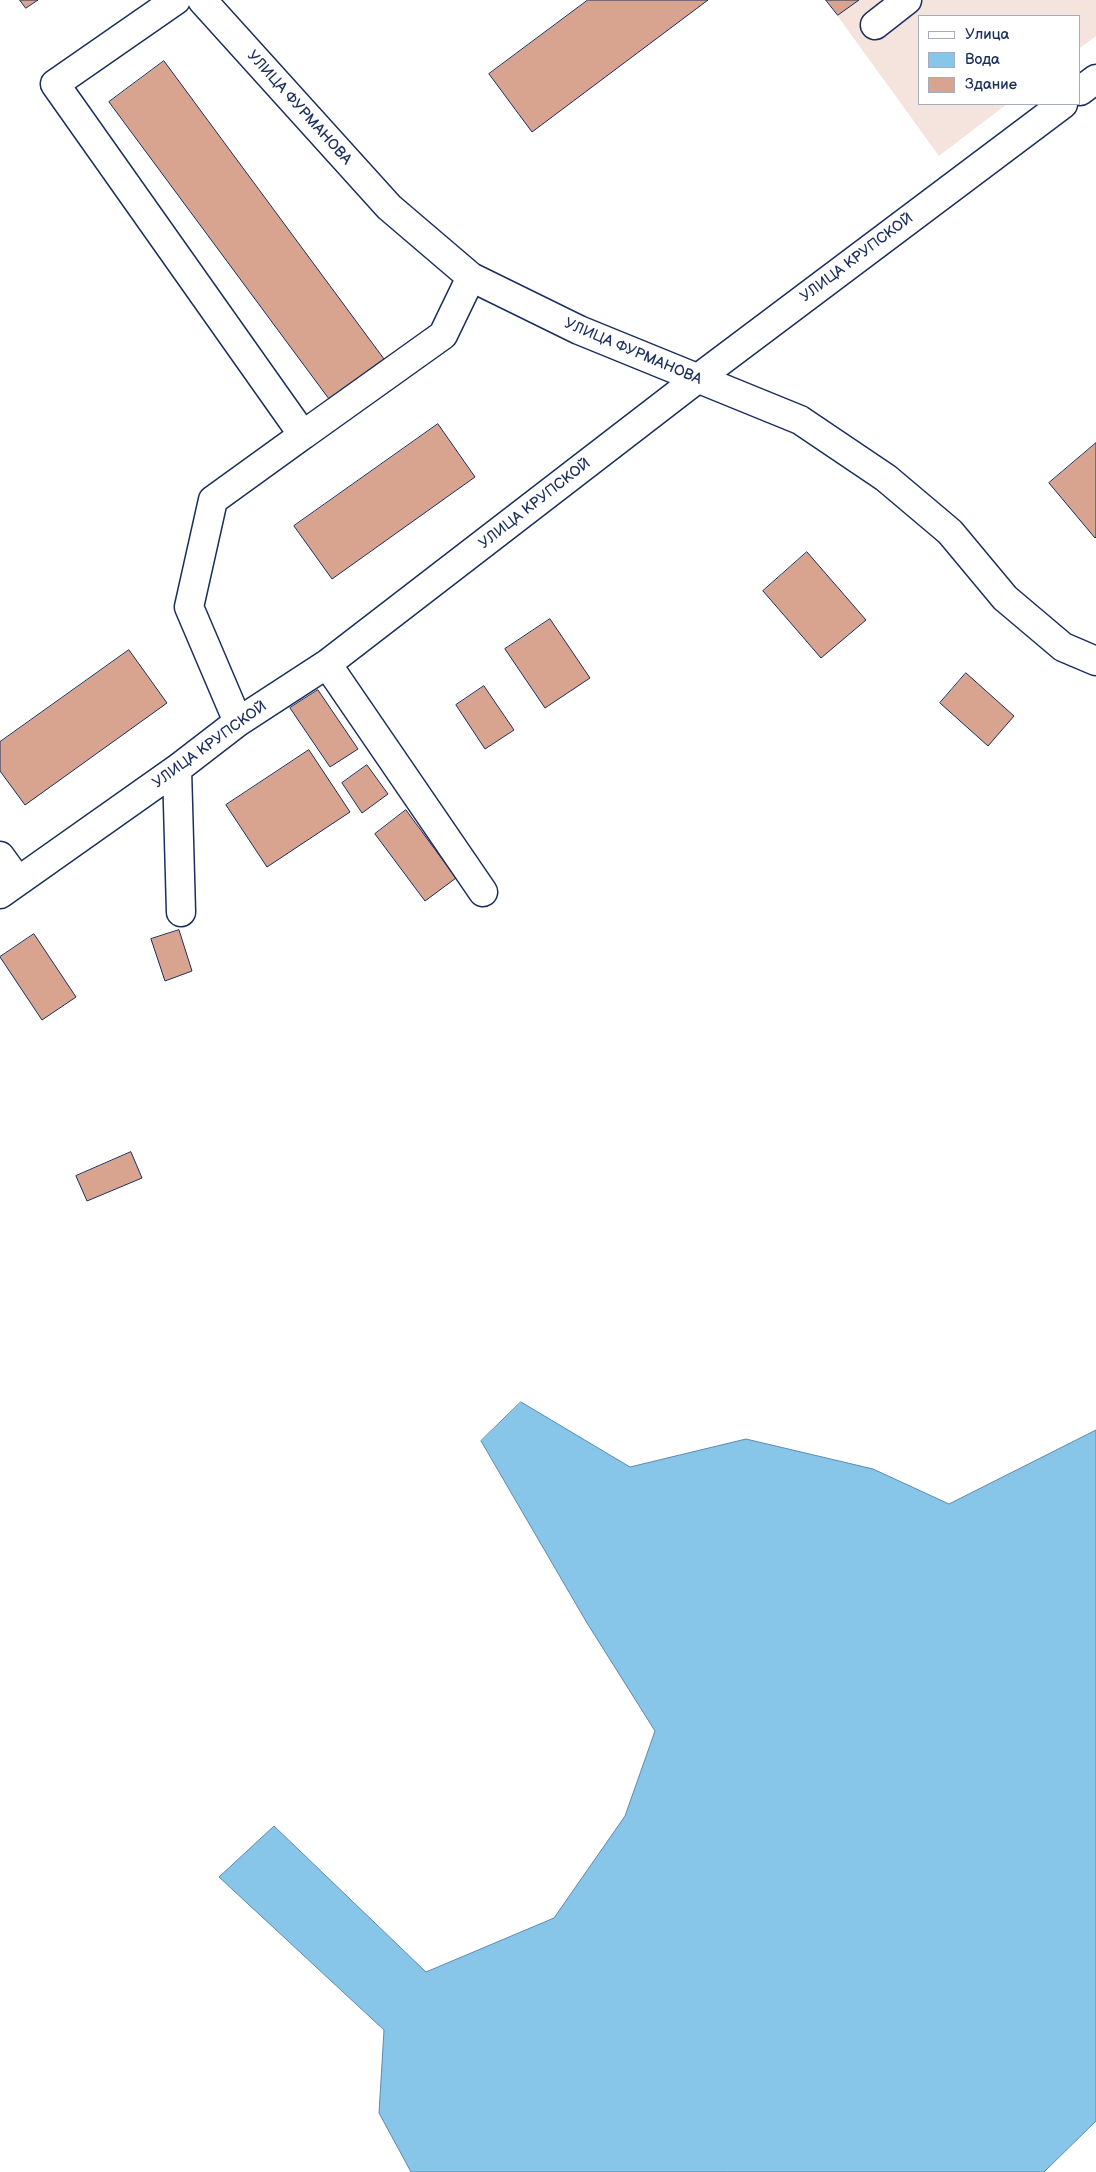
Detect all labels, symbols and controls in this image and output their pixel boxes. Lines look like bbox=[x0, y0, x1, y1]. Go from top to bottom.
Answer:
legend bbox=[918, 15, 1081, 105]
text: Улица bbox=[965, 25, 1009, 44]
street label: УЛИЦА ФУРМАНОВА bbox=[243, 47, 355, 169]
text: Вода bbox=[965, 50, 1000, 69]
text: Здание bbox=[965, 75, 1017, 94]
street label: УЛИЦА КРУПСКОЙ bbox=[797, 210, 917, 306]
street label: УЛИЦА ФУРМАНОВА bbox=[562, 315, 704, 389]
street label: УЛИЦА КРУПСКОЙ bbox=[476, 455, 594, 553]
street label: УЛИЦА КРУПСКОЙ bbox=[149, 698, 271, 792]

